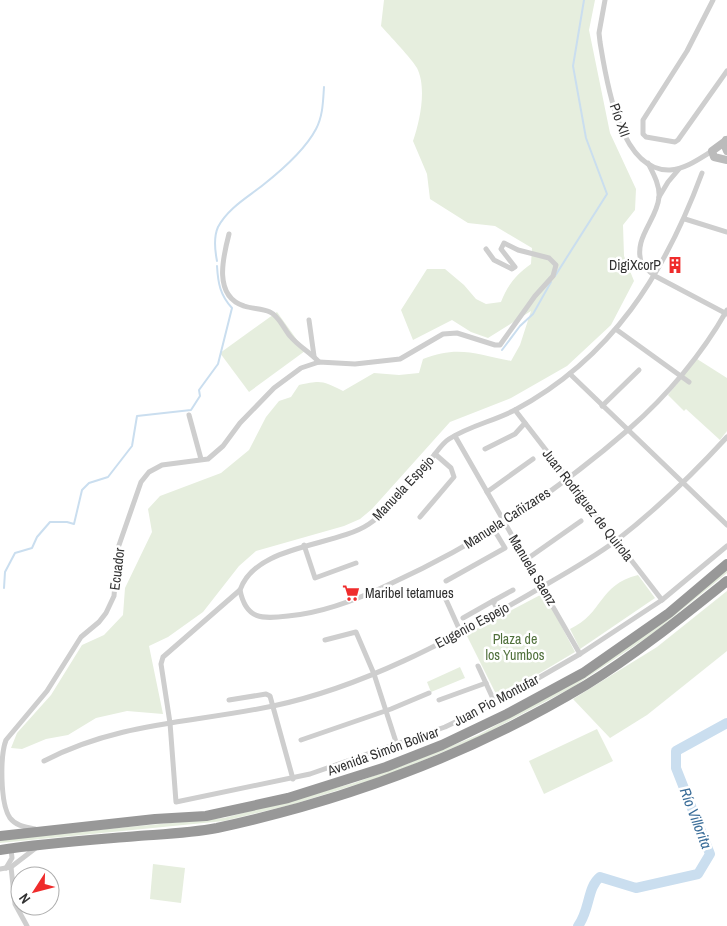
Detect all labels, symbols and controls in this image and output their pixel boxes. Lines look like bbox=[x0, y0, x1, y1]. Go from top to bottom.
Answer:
street label: Pío XII bbox=[606, 101, 634, 139]
building icon: DigiXcorP bbox=[665, 255, 685, 275]
place label: DigiXcorP bbox=[609, 256, 661, 274]
street label: Juan Rodriguez de Quirola bbox=[538, 445, 638, 565]
street label: Manuela Espejo bbox=[368, 452, 438, 524]
street label: Manuela Cañizares bbox=[460, 483, 554, 553]
street label: Manuela Saenz bbox=[505, 531, 561, 609]
street label: Ecuador bbox=[105, 547, 129, 591]
supermarket icon: Maribel tetamues bbox=[341, 583, 361, 603]
place label: Maribel tetamues bbox=[365, 584, 454, 602]
street label: Eugenio Espejo bbox=[432, 598, 512, 652]
park label: Plaza de los Yumbos bbox=[485, 630, 545, 664]
street label: Juan Pio Montufar bbox=[450, 670, 542, 730]
street label: Avenida Simón Bolívar bbox=[324, 722, 441, 780]
water label: Río Villorita bbox=[675, 784, 717, 852]
north arrow bbox=[10, 866, 60, 916]
text: N bbox=[15, 890, 34, 907]

